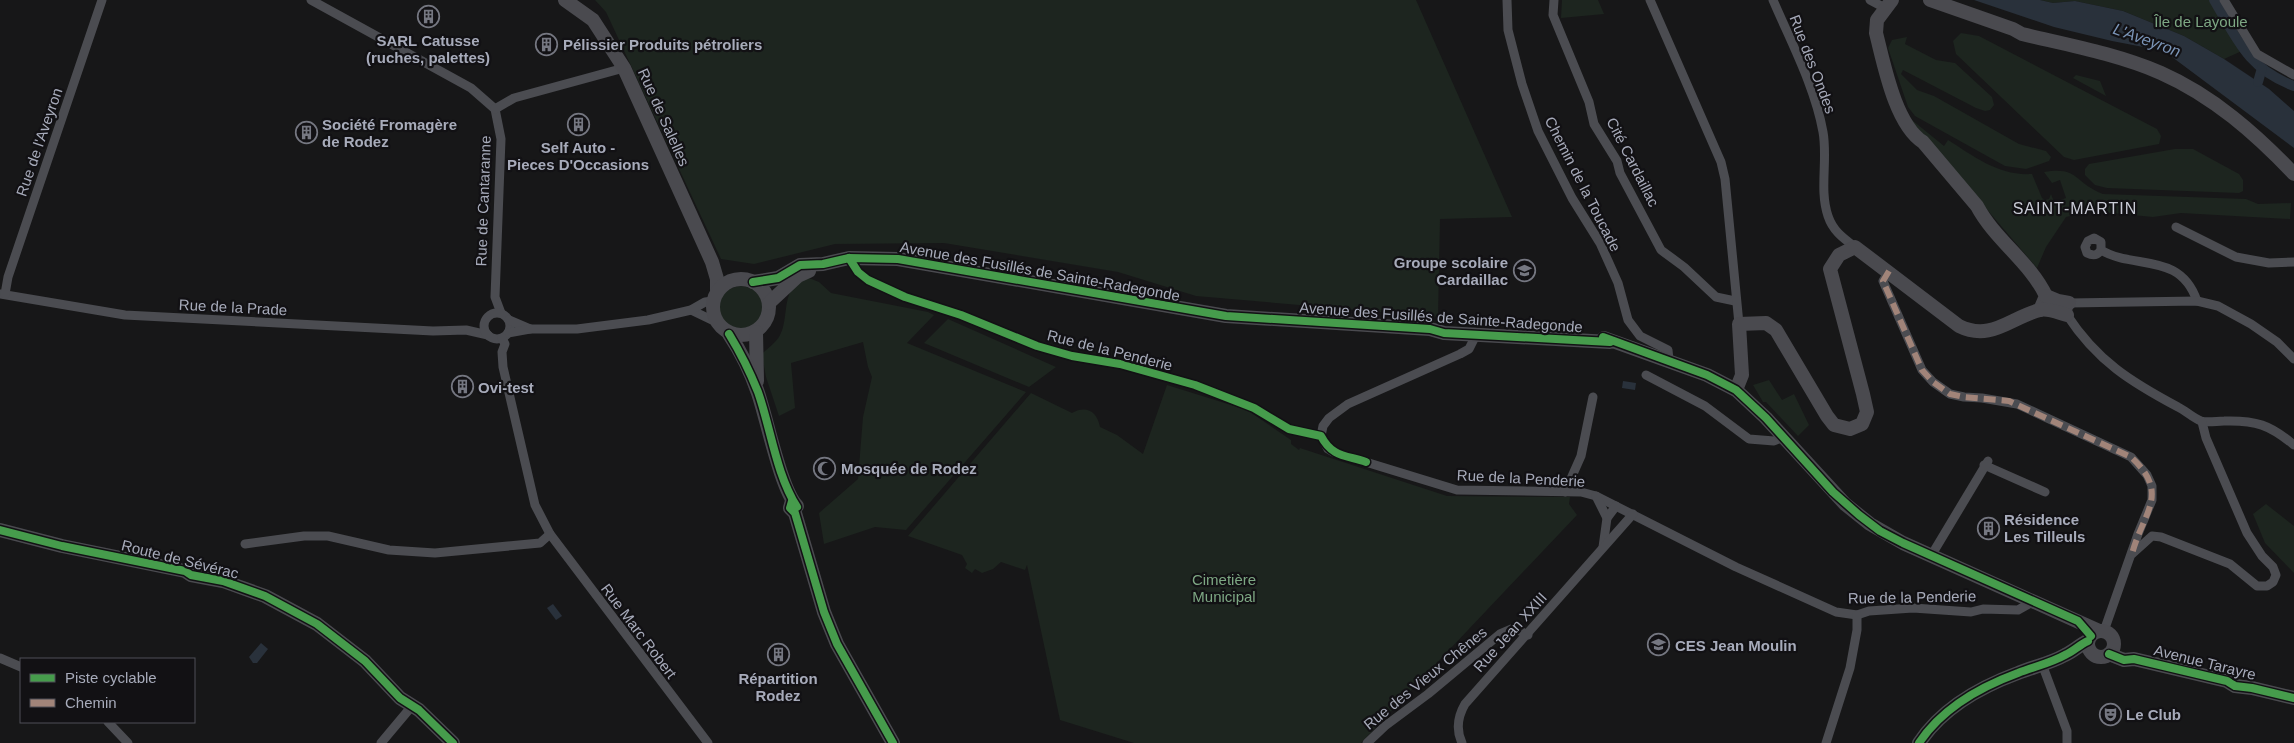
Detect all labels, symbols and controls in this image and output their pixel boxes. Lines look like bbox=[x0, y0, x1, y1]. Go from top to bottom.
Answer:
building icon: SARL Catusse (ruches, palettes) bbox=[416, 5, 440, 29]
street label: Rue des Ondes bbox=[1786, 12, 1840, 116]
park label: Île de Layoule bbox=[2153, 13, 2248, 30]
water label: L'Aveyron bbox=[2111, 20, 2183, 60]
place label: SARL Catusse (ruches, palettes) bbox=[366, 32, 490, 66]
building icon: Pélissier Produits pétroliers bbox=[535, 32, 559, 56]
place label: Pélissier Produits pétroliers bbox=[563, 36, 762, 53]
street label: Rue de Salelles bbox=[635, 66, 693, 168]
street label: Rue de l'Aveyron bbox=[12, 86, 66, 198]
building icon: Self Auto - Pieces D'Occasions bbox=[566, 112, 590, 136]
street label: Chemin de la Toucade bbox=[1542, 114, 1624, 254]
street label: Cité Cardaillac bbox=[1603, 115, 1663, 210]
place label: Société Fromagère de Rodez bbox=[322, 116, 457, 150]
building icon: Société Fromagère de Rodez bbox=[294, 121, 318, 145]
street label: Rue de Cantaranne bbox=[472, 135, 494, 267]
place label: Self Auto - Pieces D'Occasions bbox=[507, 139, 649, 173]
district label: SAINT-MARTIN bbox=[2013, 200, 2137, 217]
street label: Avenue des Fusillés de Sainte-Radegonde bbox=[899, 238, 1181, 304]
place label: Groupe scolaire Cardaillac bbox=[1394, 254, 1508, 288]
school or university icon: Groupe scolaire Cardaillac bbox=[1512, 259, 1536, 283]
street label: Rue de la Prade bbox=[178, 296, 288, 318]
street label: Avenue des Fusillés de Sainte-Radegonde bbox=[1299, 299, 1583, 335]
street label: Rue de la Penderie bbox=[1046, 326, 1174, 374]
building icon: Ovi-test bbox=[450, 375, 474, 399]
place label: Ovi-test bbox=[478, 379, 534, 396]
mosque icon: Mosquée de Rodez bbox=[813, 456, 837, 480]
place label: Mosquée de Rodez bbox=[841, 460, 977, 477]
street label: Rue de la Penderie bbox=[1456, 466, 1586, 490]
place label: Résidence Les Tilleuls bbox=[2004, 511, 2085, 545]
building icon: Résidence Les Tilleuls bbox=[1976, 516, 2000, 540]
street label: Route de Sévérac bbox=[120, 536, 241, 582]
park label: Cimetière Municipal bbox=[1192, 571, 1256, 605]
street label: Rue Marc Robert bbox=[598, 580, 681, 682]
street label: Rue de la Penderie bbox=[1848, 587, 1976, 607]
street label: Rue Jean XXIII bbox=[1470, 589, 1550, 675]
street label: Rue des Vieux Chênes bbox=[1360, 623, 1490, 733]
school or university icon: CES Jean Moulin bbox=[1647, 633, 1671, 657]
place label: CES Jean Moulin bbox=[1675, 637, 1797, 654]
street label: Avenue Tarayre bbox=[2152, 641, 2258, 683]
building icon: Répartition Rodez bbox=[766, 643, 790, 667]
legend bbox=[20, 658, 195, 723]
text: Piste cyclable bbox=[65, 669, 157, 686]
place label: Répartition Rodez bbox=[738, 670, 818, 704]
text: Chemin bbox=[65, 694, 117, 711]
theatre icon: Le Club bbox=[2098, 702, 2122, 726]
place label: Le Club bbox=[2126, 706, 2181, 723]

